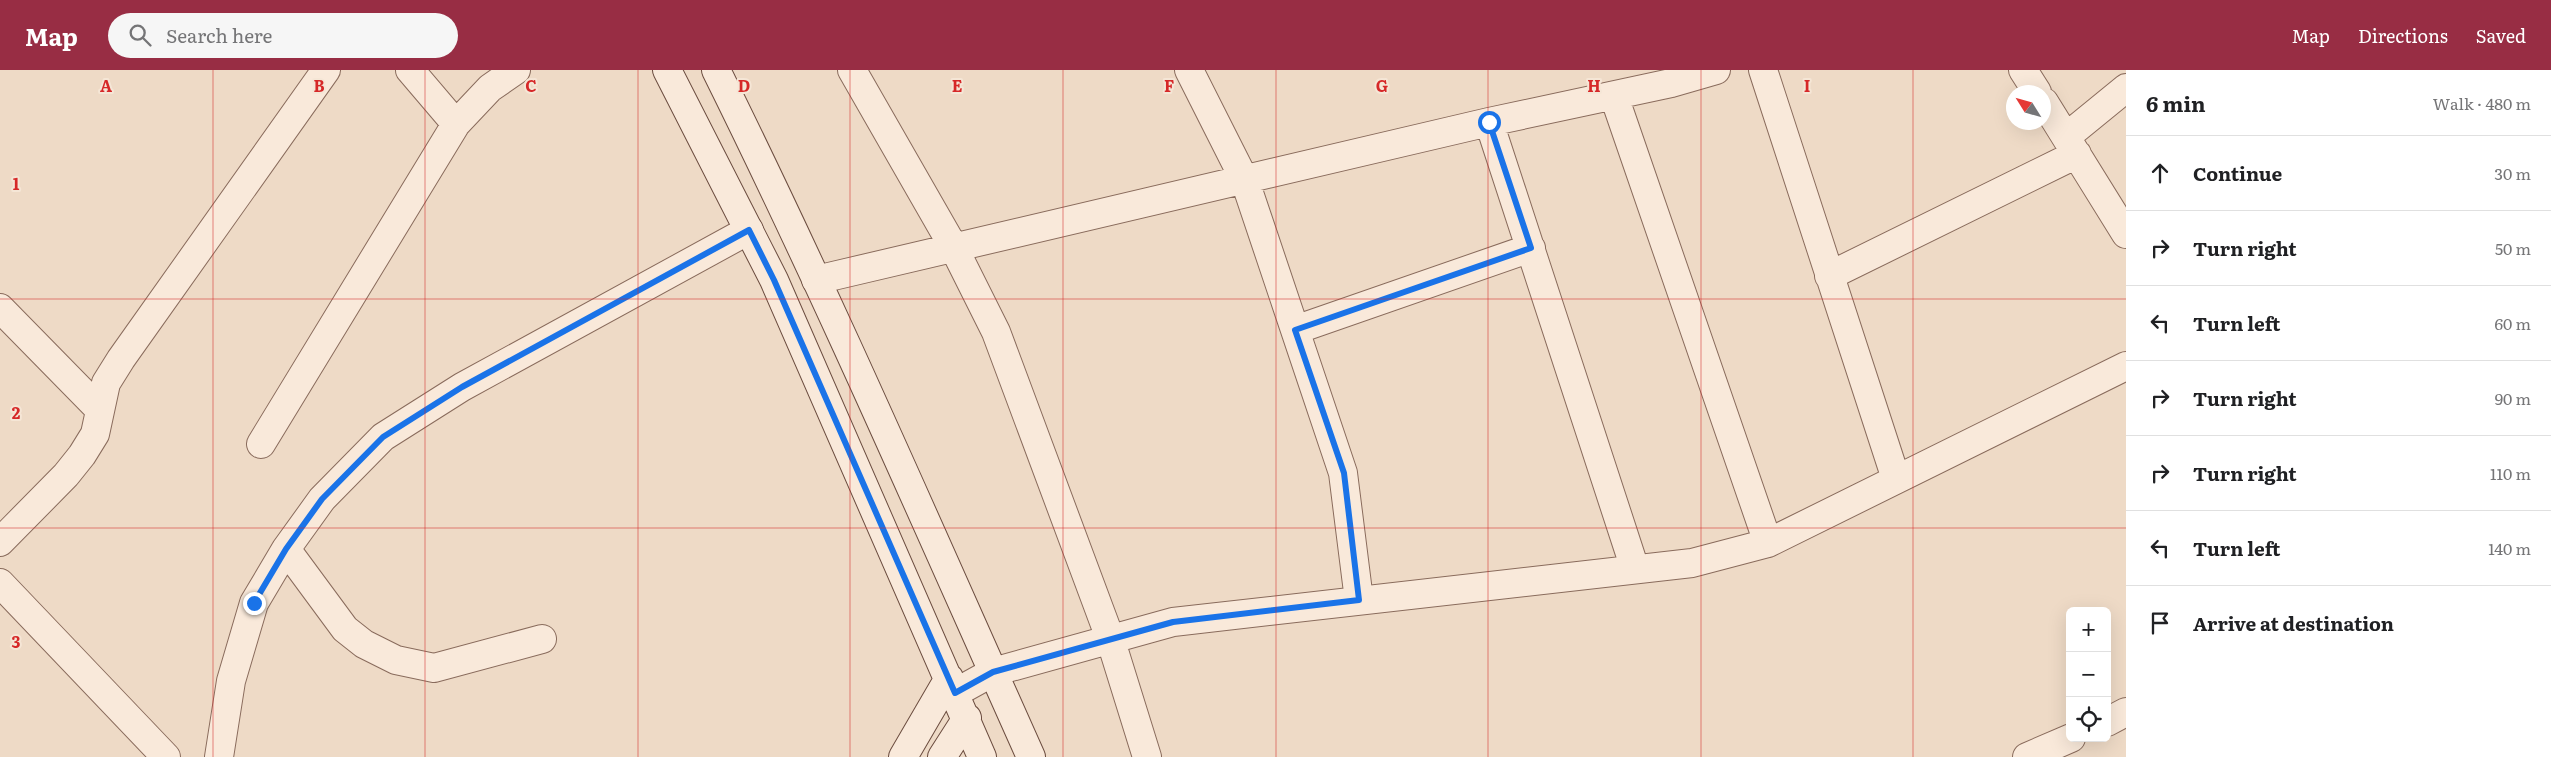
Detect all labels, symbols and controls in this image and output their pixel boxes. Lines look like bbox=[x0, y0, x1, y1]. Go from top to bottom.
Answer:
search box bbox=[108, 13, 458, 58]
text: Map bbox=[25, 18, 78, 53]
icon: search bbox=[126, 21, 154, 49]
text: Search here bbox=[166, 21, 272, 49]
text: Map bbox=[2292, 22, 2330, 49]
text: Directions bbox=[2358, 22, 2448, 49]
text: Saved bbox=[2476, 22, 2526, 49]
text: A bbox=[100, 73, 112, 97]
text: B bbox=[313, 73, 325, 97]
text: C bbox=[525, 73, 537, 97]
text: D bbox=[738, 73, 750, 97]
text: E bbox=[952, 73, 963, 97]
text: F bbox=[1164, 73, 1174, 97]
text: G bbox=[1376, 73, 1388, 97]
text: H bbox=[1587, 73, 1601, 97]
text: I bbox=[1804, 73, 1810, 97]
north arrow bbox=[2006, 85, 2051, 130]
text: 6 min bbox=[2146, 87, 2206, 118]
text: Walk · 480 m bbox=[2433, 91, 2531, 115]
route start bbox=[1478, 111, 1501, 134]
icon: ahead bbox=[2146, 159, 2174, 187]
text: Continue bbox=[2193, 159, 2282, 187]
text: 30 m bbox=[2494, 161, 2531, 185]
text: 1 bbox=[13, 171, 20, 195]
icon: right bbox=[2146, 234, 2174, 262]
text: Turn right bbox=[2193, 234, 2297, 262]
text: 50 m bbox=[2495, 236, 2531, 260]
icon: left bbox=[2146, 309, 2174, 337]
text: Turn left bbox=[2193, 309, 2280, 337]
text: 60 m bbox=[2494, 311, 2531, 335]
icon: right bbox=[2146, 384, 2174, 412]
text: Turn right bbox=[2193, 384, 2297, 412]
text: 90 m bbox=[2495, 386, 2531, 410]
text: 2 bbox=[12, 400, 21, 424]
icon: right bbox=[2146, 459, 2174, 487]
text: Turn right bbox=[2193, 459, 2297, 487]
text: 110 m bbox=[2490, 461, 2531, 485]
icon: left bbox=[2146, 534, 2174, 562]
text: Turn left bbox=[2193, 534, 2280, 562]
text: 140 m bbox=[2488, 536, 2531, 560]
route end bbox=[243, 592, 266, 615]
map controls bbox=[2066, 607, 2111, 742]
button: + bbox=[2066, 607, 2111, 652]
icon: arrive bbox=[2146, 609, 2174, 637]
text: Arrive at destination bbox=[2193, 609, 2394, 637]
text: 3 bbox=[12, 629, 21, 653]
button: − bbox=[2066, 652, 2111, 697]
button: locate bbox=[2066, 697, 2111, 742]

